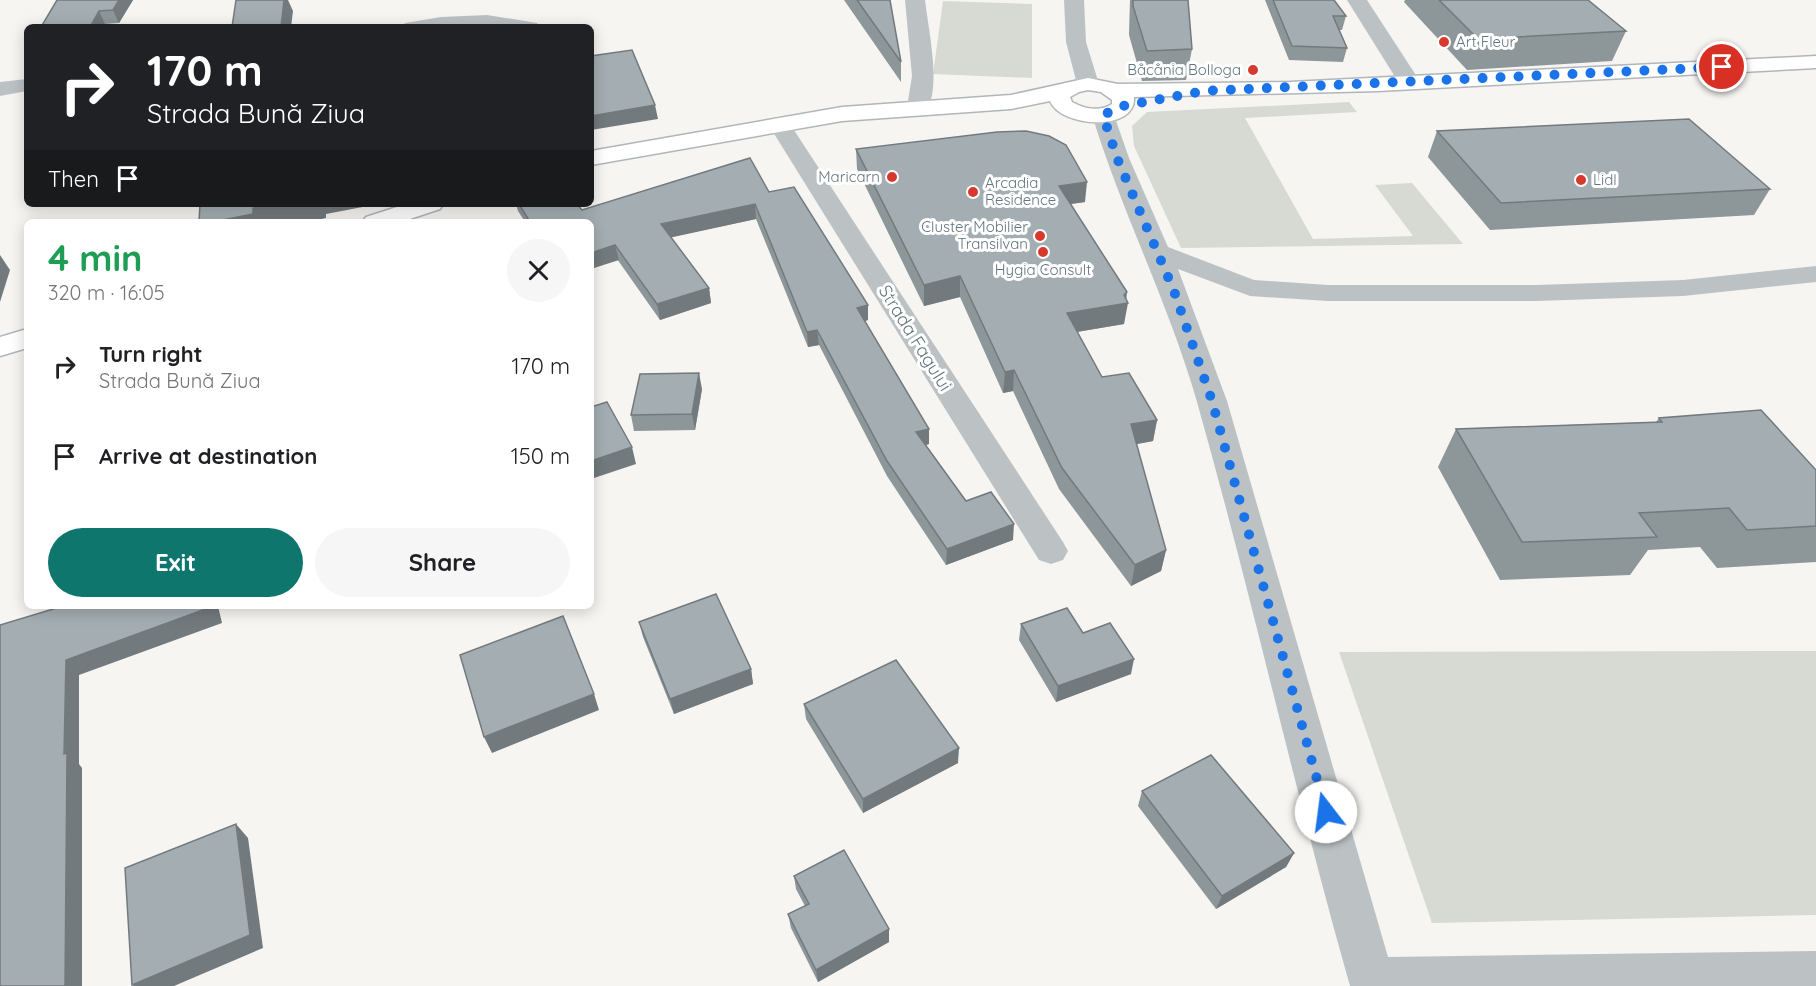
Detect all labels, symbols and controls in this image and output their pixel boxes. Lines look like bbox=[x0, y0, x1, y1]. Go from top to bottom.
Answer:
place label: Art Fleur bbox=[1456, 32, 1515, 51]
marker: Art Fleur bbox=[1437, 35, 1451, 49]
pin bbox=[1696, 41, 1747, 92]
text: 170 m bbox=[147, 44, 263, 97]
icon: right bbox=[48, 48, 126, 126]
icon: arrive bbox=[1705, 50, 1738, 83]
place label: Băcănia Bolloga bbox=[1127, 60, 1241, 79]
marker: Băcănia Bolloga bbox=[1246, 63, 1260, 77]
text: Strada Bună Ziua bbox=[147, 96, 365, 130]
icon: arrive bbox=[111, 162, 144, 195]
text: Then bbox=[48, 165, 99, 193]
place label: Maricarn bbox=[818, 167, 880, 186]
marker: Maricarn bbox=[885, 170, 899, 184]
place label: Lidl bbox=[1593, 170, 1617, 189]
place label: Arcadia Residence bbox=[985, 173, 1056, 209]
marker: Lidl bbox=[1574, 173, 1588, 187]
marker: Arcadia Residence bbox=[966, 185, 980, 199]
place label: Cluster Mobilier Transilvan bbox=[921, 217, 1028, 253]
marker: Cluster Mobilier Transilvan bbox=[1033, 229, 1047, 243]
text: 4 min bbox=[48, 235, 142, 280]
button: close bbox=[507, 239, 570, 302]
marker: Hygia Consult bbox=[1036, 245, 1050, 259]
place label: Hygia Consult bbox=[995, 260, 1091, 279]
text: 320 m · 16:05 bbox=[48, 280, 165, 305]
street label: Strada Fagului bbox=[874, 280, 957, 395]
text: Turn right bbox=[99, 340, 203, 368]
icon: right bbox=[48, 350, 81, 383]
text: 170 m bbox=[511, 352, 570, 380]
text: Strada Bună Ziua bbox=[99, 368, 261, 393]
icon: arrive bbox=[48, 440, 81, 473]
text: Arrive at destination bbox=[99, 442, 317, 470]
text: 150 m bbox=[511, 442, 570, 470]
button: Exit bbox=[48, 528, 303, 597]
button: Share bbox=[315, 528, 570, 597]
position arrow bbox=[1294, 780, 1358, 844]

